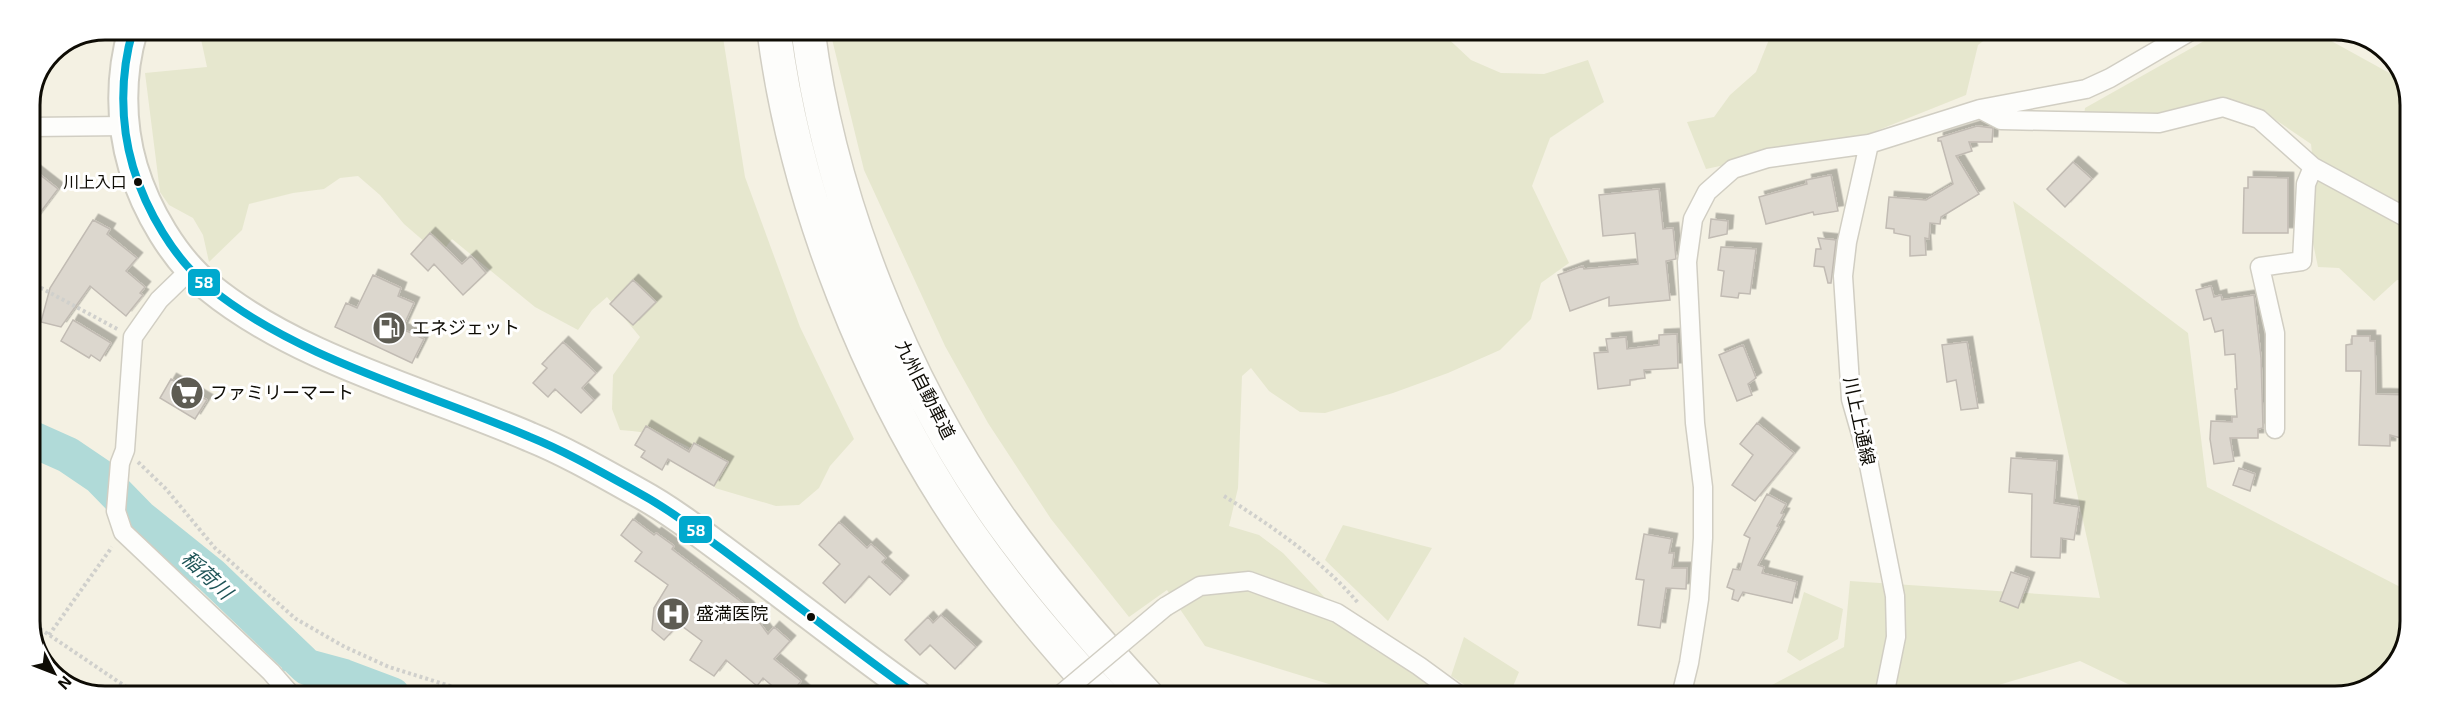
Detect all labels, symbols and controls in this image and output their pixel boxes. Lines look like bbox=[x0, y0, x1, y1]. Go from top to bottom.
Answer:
place label: 川上入口 bbox=[63, 172, 127, 191]
marker: 川上入口 bbox=[132, 176, 144, 188]
line badge: 58 bbox=[187, 268, 221, 297]
text: 58 bbox=[195, 272, 213, 291]
fuel station icon: エネジェット bbox=[371, 310, 407, 346]
place label: エネジェット bbox=[412, 316, 520, 338]
street label: 九州自動車道 bbox=[892, 336, 960, 443]
street label: 川上上通線 bbox=[1840, 374, 1880, 467]
supermarket icon: ファミリーマート bbox=[169, 375, 205, 411]
place label: ファミリーマート bbox=[210, 381, 354, 403]
line badge: 58 bbox=[678, 515, 713, 544]
text: 58 bbox=[687, 520, 705, 539]
water label: 稲荷川 bbox=[178, 545, 239, 605]
hospital icon: 盛満医院 bbox=[655, 596, 691, 632]
place label: 盛満医院 bbox=[696, 602, 768, 624]
unlabelled marker bbox=[805, 611, 817, 623]
north arrow bbox=[24, 643, 84, 703]
text: N bbox=[55, 673, 76, 694]

